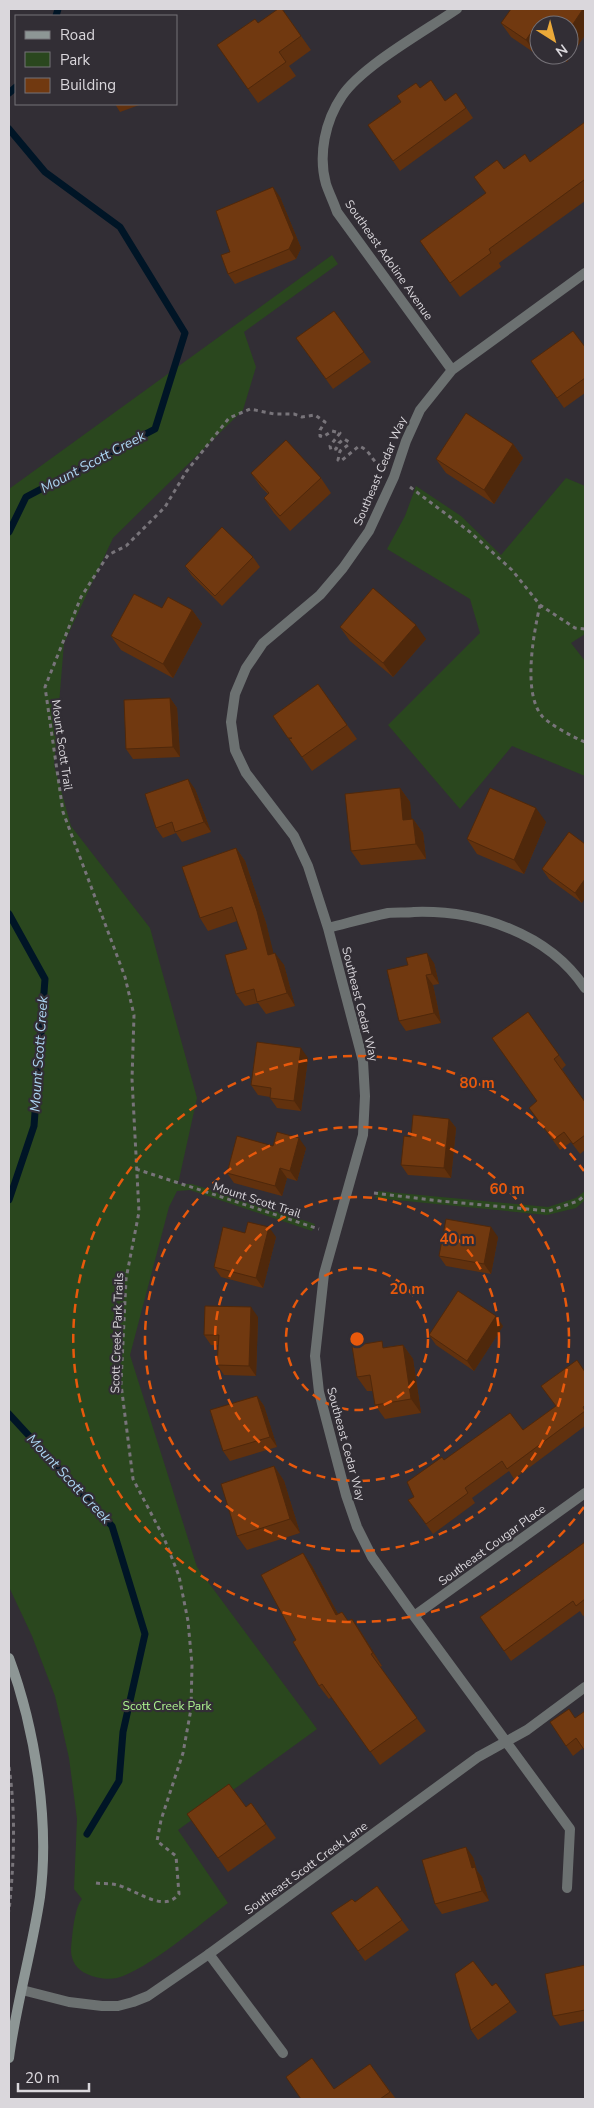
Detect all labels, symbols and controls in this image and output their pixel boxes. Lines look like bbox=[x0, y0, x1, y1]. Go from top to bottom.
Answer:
legend bbox=[15, 15, 178, 105]
north arrow bbox=[529, 15, 579, 65]
text: Road bbox=[60, 25, 95, 45]
text: N bbox=[552, 39, 571, 61]
text: Park bbox=[60, 50, 90, 70]
text: Building bbox=[60, 75, 116, 95]
street label: Southeast Adoline Avenue bbox=[341, 197, 437, 323]
street label: Southeast Cedar Way bbox=[350, 413, 411, 528]
water label: Mount Scott Creek bbox=[37, 426, 150, 498]
street label: Mount Scott Trail bbox=[48, 698, 76, 792]
street label: Southeast Cedar Way bbox=[338, 945, 382, 1064]
water label: Mount Scott Creek bbox=[25, 994, 53, 1113]
text: 80 m bbox=[459, 1073, 495, 1093]
street label: Mount Scott Trail bbox=[211, 1178, 304, 1222]
text: 60 m bbox=[489, 1179, 525, 1199]
text: 40 m bbox=[439, 1229, 475, 1249]
street label: Scott Creek Park Trails bbox=[107, 1272, 127, 1394]
text: 20 m bbox=[389, 1279, 425, 1299]
centre of rings bbox=[348, 1330, 366, 1348]
street label: Southeast Cedar Way bbox=[323, 1385, 369, 1504]
water label: Mount Scott Creek bbox=[22, 1430, 116, 1529]
street label: Southeast Cougar Place bbox=[435, 1501, 549, 1589]
park label: Scott Creek Park bbox=[123, 1698, 212, 1714]
street label: Southeast Scott Creek Lane bbox=[241, 1818, 371, 1918]
scale bar bbox=[18, 2060, 89, 2092]
text: 20 m bbox=[25, 2068, 60, 2088]

